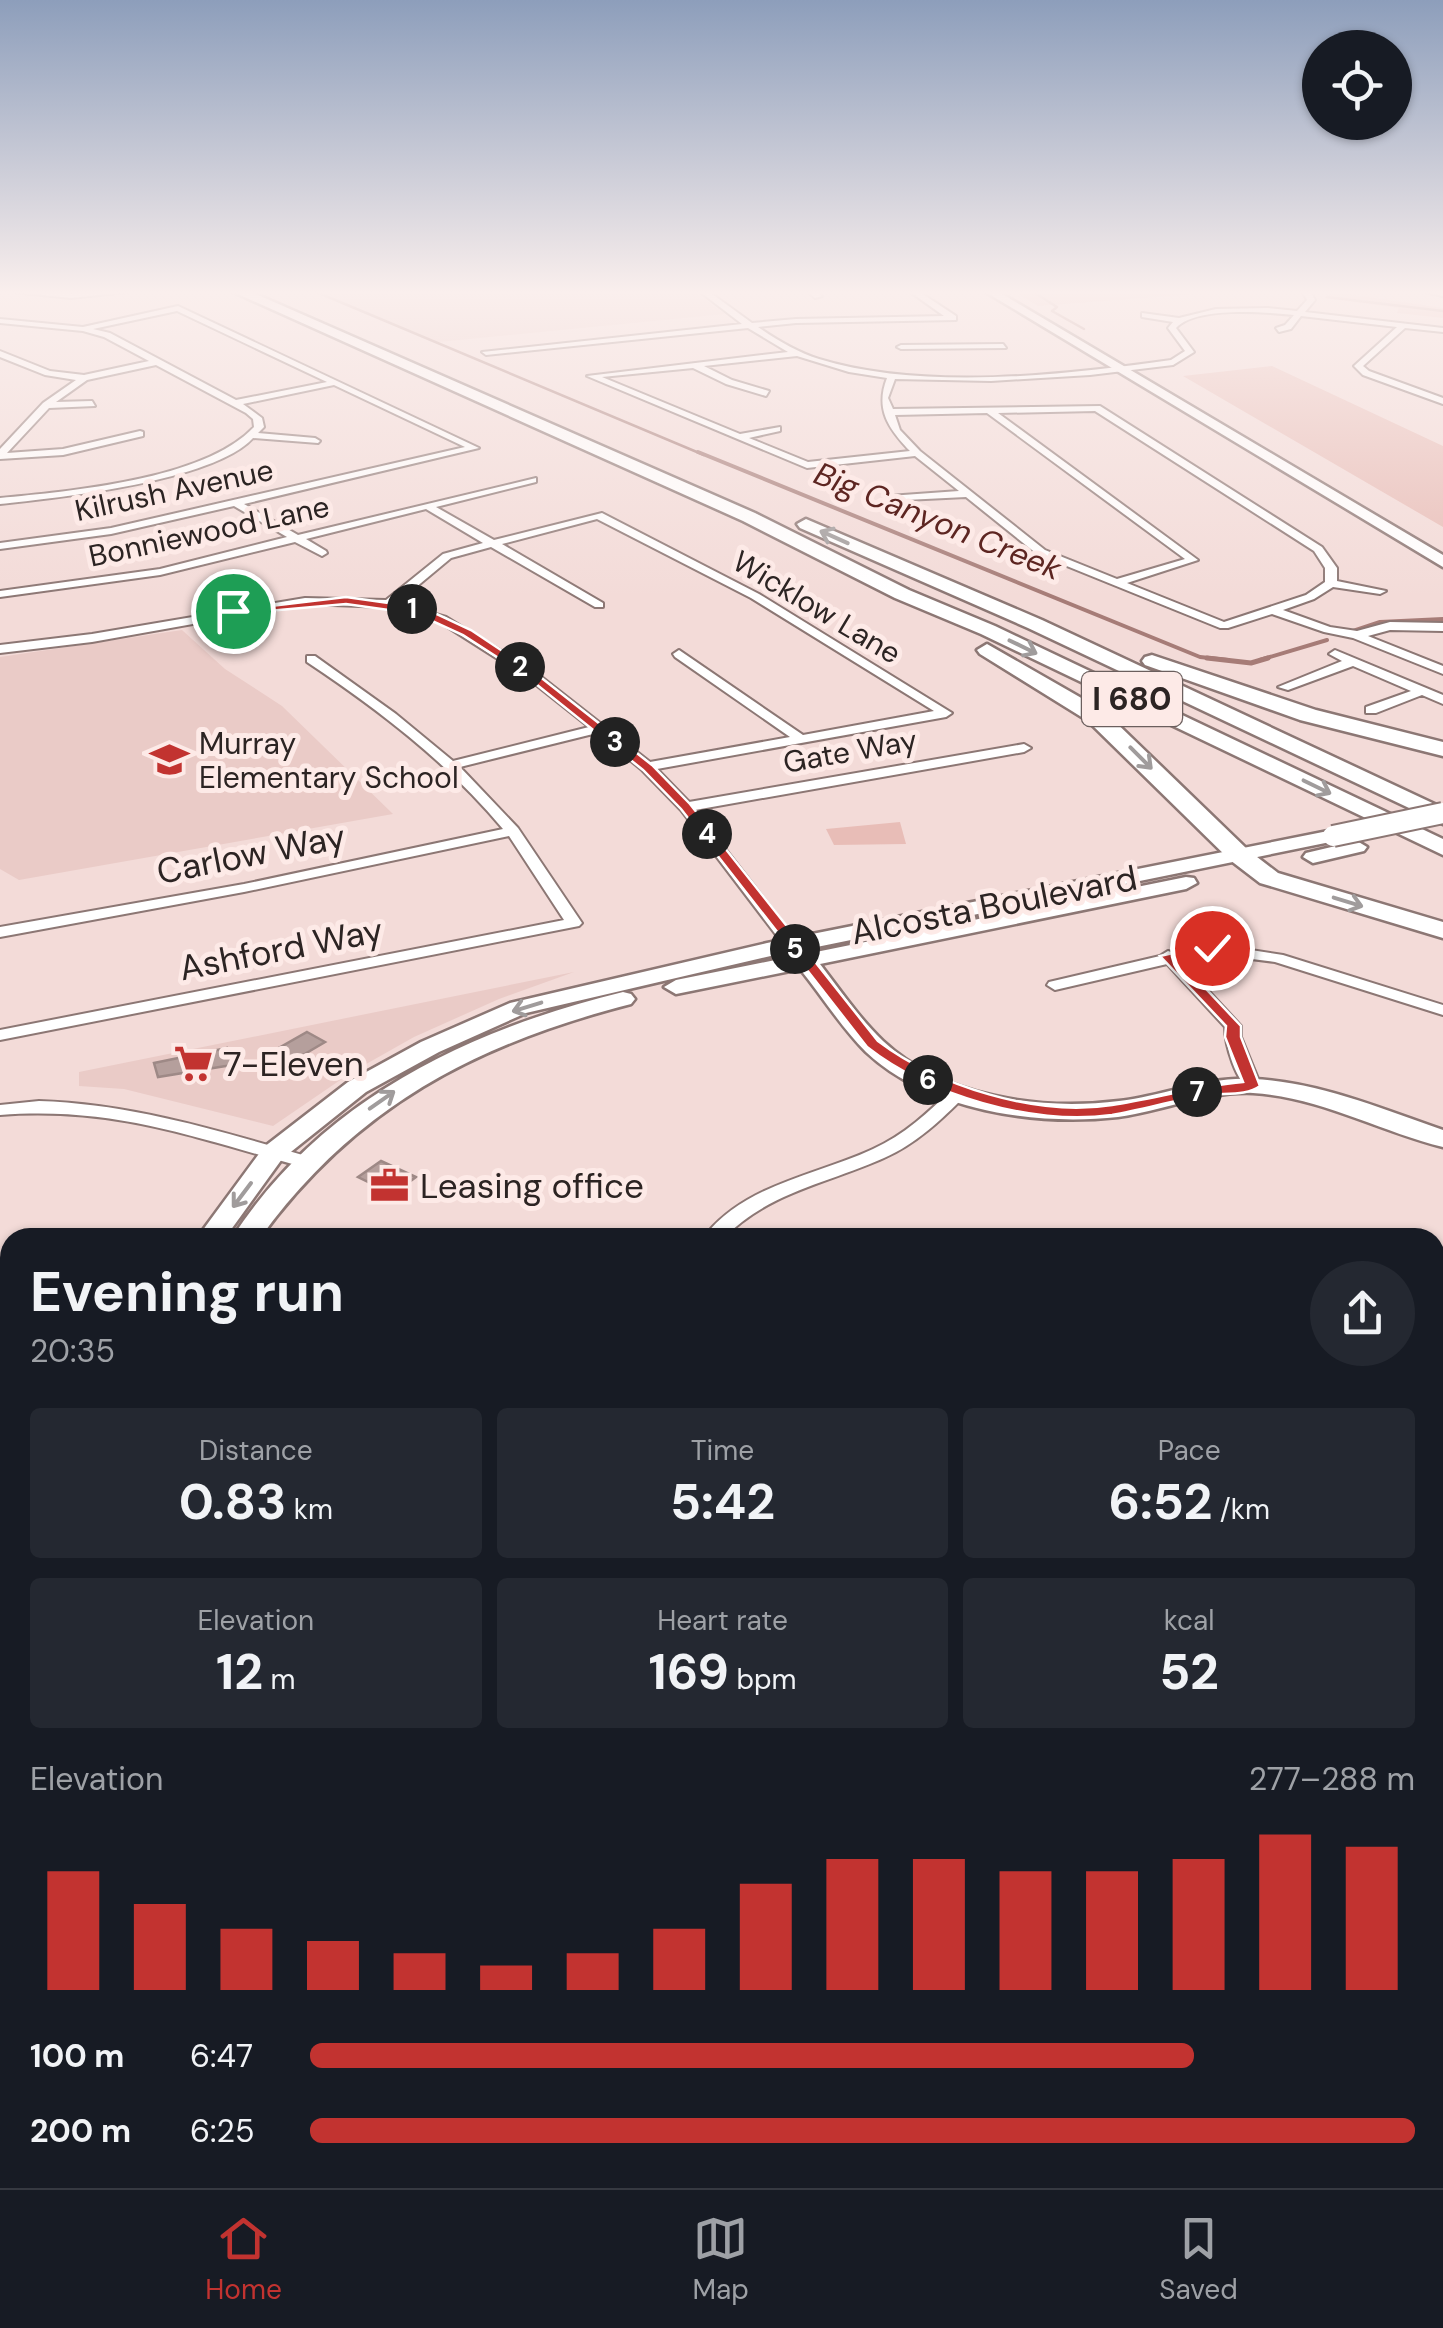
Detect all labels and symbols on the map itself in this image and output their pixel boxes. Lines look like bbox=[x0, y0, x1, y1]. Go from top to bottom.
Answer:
street label: Kilrush Avenue bbox=[71, 450, 277, 530]
water label: Big Canyon Creek bbox=[808, 452, 1068, 590]
street label: Bonniewood Lane bbox=[85, 486, 333, 576]
one-way arrow bbox=[819, 527, 850, 545]
street label: Wicklow Lane bbox=[726, 541, 908, 673]
pin bbox=[191, 569, 276, 654]
pin: 1 bbox=[387, 584, 437, 634]
one-way arrow bbox=[1008, 639, 1038, 658]
pin: 2 bbox=[495, 642, 545, 692]
road number: I 680 bbox=[1082, 672, 1182, 726]
pin: 3 bbox=[590, 717, 640, 767]
street label: Gate Way bbox=[780, 720, 920, 782]
place label: Murray Elementary School bbox=[199, 724, 459, 797]
school or university icon: Murray Elementary School bbox=[148, 739, 190, 781]
one-way arrow bbox=[1129, 746, 1153, 770]
one-way arrow bbox=[1301, 779, 1331, 798]
pin: 4 bbox=[682, 809, 732, 859]
street label: Carlow Way bbox=[153, 813, 349, 895]
street label: Alcosta Boulevard bbox=[847, 855, 1141, 955]
one-way arrow bbox=[1331, 894, 1363, 912]
pin bbox=[1170, 906, 1255, 991]
street label: Ashford Way bbox=[175, 907, 387, 991]
pin: 5 bbox=[770, 924, 820, 974]
one-way arrow bbox=[511, 999, 543, 1017]
place label: 7-Eleven bbox=[223, 1041, 364, 1087]
supermarket icon: 7-Eleven bbox=[172, 1043, 214, 1085]
pin: 6 bbox=[903, 1055, 953, 1105]
pin: 7 bbox=[1172, 1067, 1222, 1117]
one-way arrow bbox=[368, 1090, 395, 1111]
place label: Leasing office bbox=[420, 1163, 644, 1209]
office icon: Leasing office bbox=[369, 1165, 411, 1207]
one-way arrow bbox=[231, 1181, 252, 1208]

